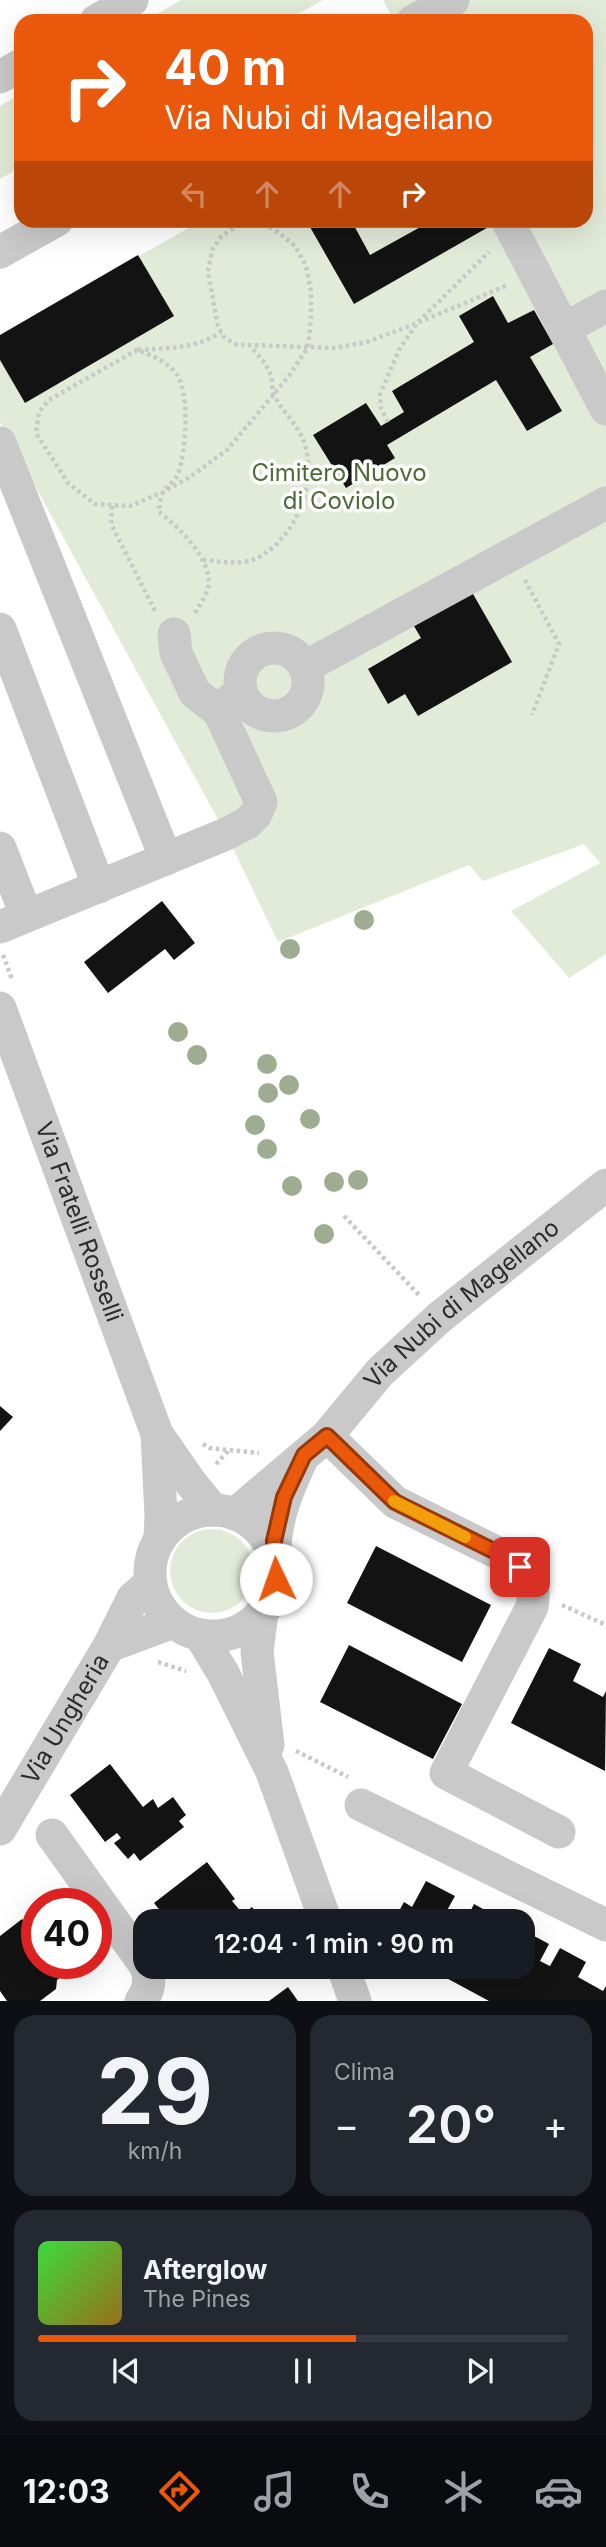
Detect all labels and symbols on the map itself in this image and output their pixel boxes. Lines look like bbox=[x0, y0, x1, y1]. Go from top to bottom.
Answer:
park label: Cimitero Nuovo di Coviolo bbox=[251, 458, 427, 515]
street label: Via Fratelli Rosselli bbox=[29, 1118, 129, 1326]
street label: Via Nubi di Magellano bbox=[357, 1213, 565, 1394]
pin bbox=[490, 1537, 550, 1597]
position arrow bbox=[239, 1542, 313, 1616]
street label: Via Ungheria bbox=[15, 1649, 115, 1789]
speed limit sign: 40 bbox=[21, 1888, 112, 1979]

